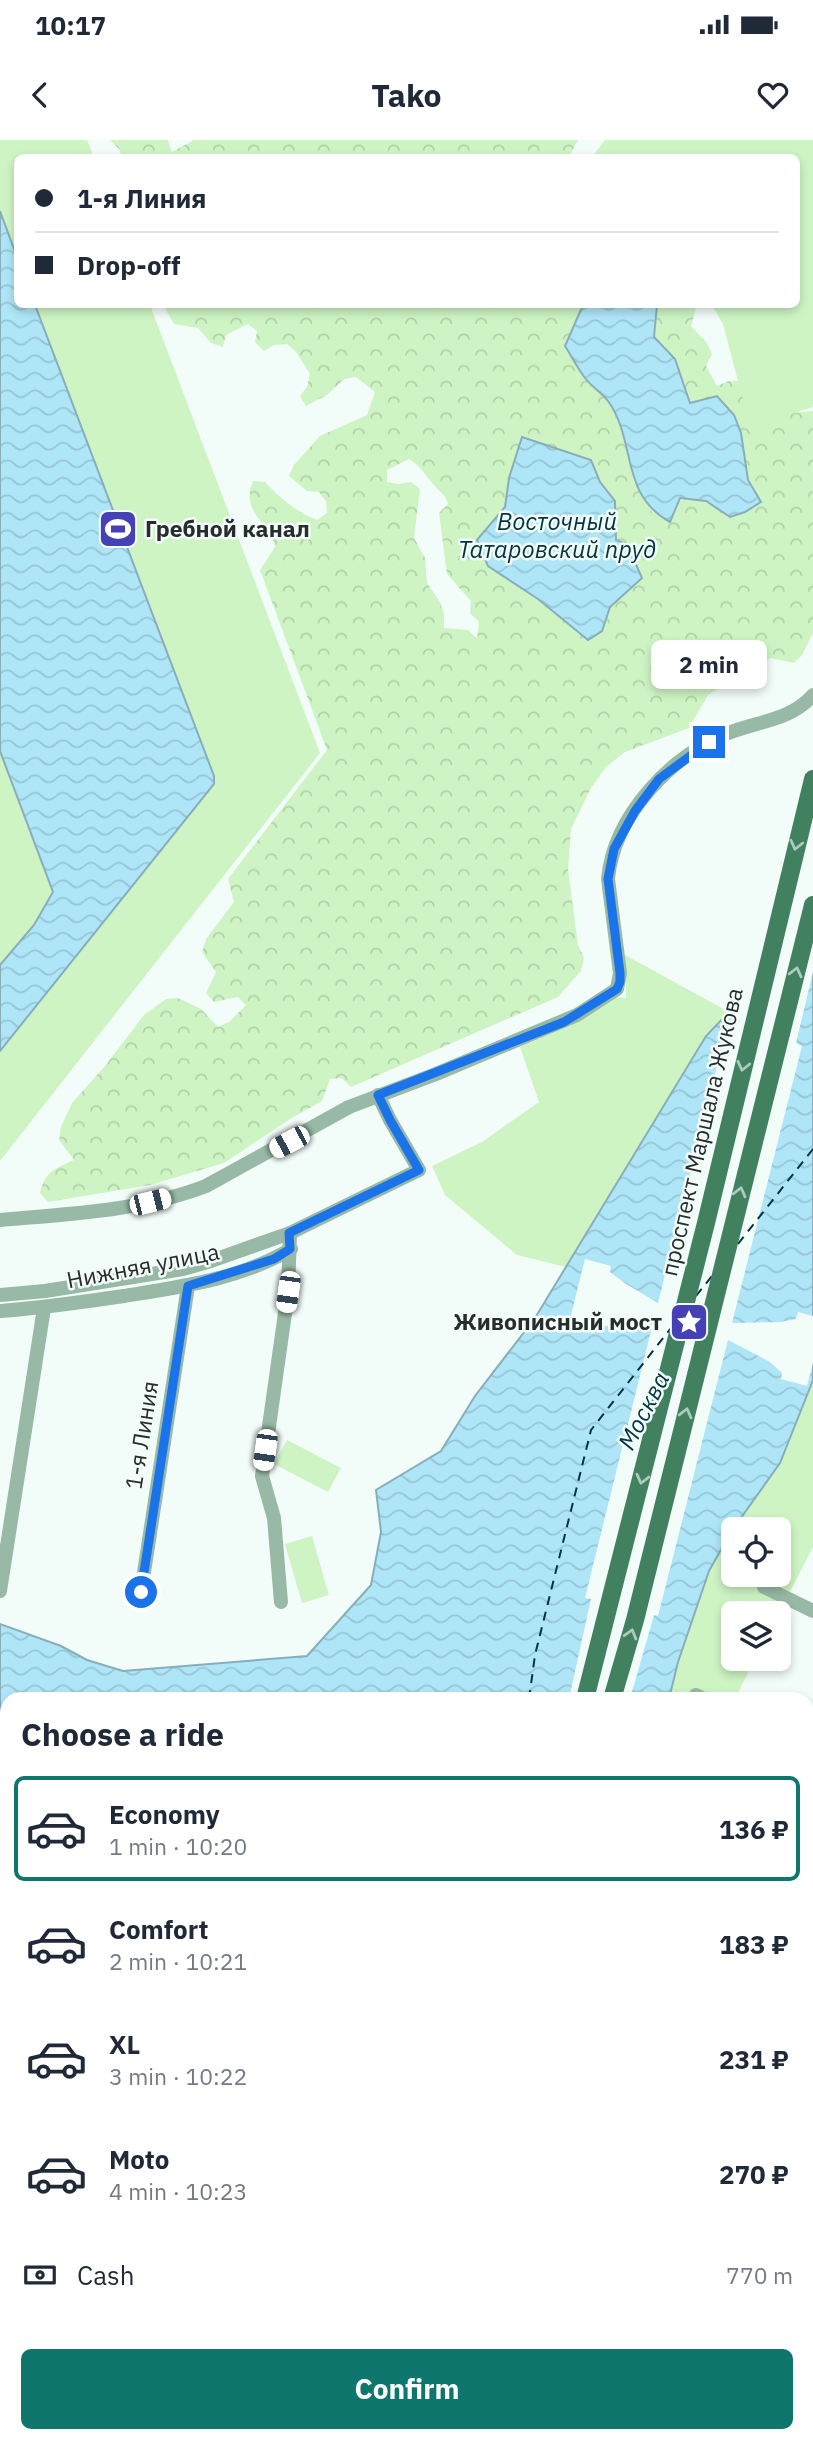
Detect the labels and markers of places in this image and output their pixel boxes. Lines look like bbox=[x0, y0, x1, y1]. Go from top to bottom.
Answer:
sports icon: Гребной канал bbox=[97, 508, 139, 550]
place label: Гребной канал bbox=[145, 513, 310, 543]
place icon: Живописный мост bbox=[668, 1301, 710, 1343]
place label: Живописный мост bbox=[454, 1306, 662, 1336]

